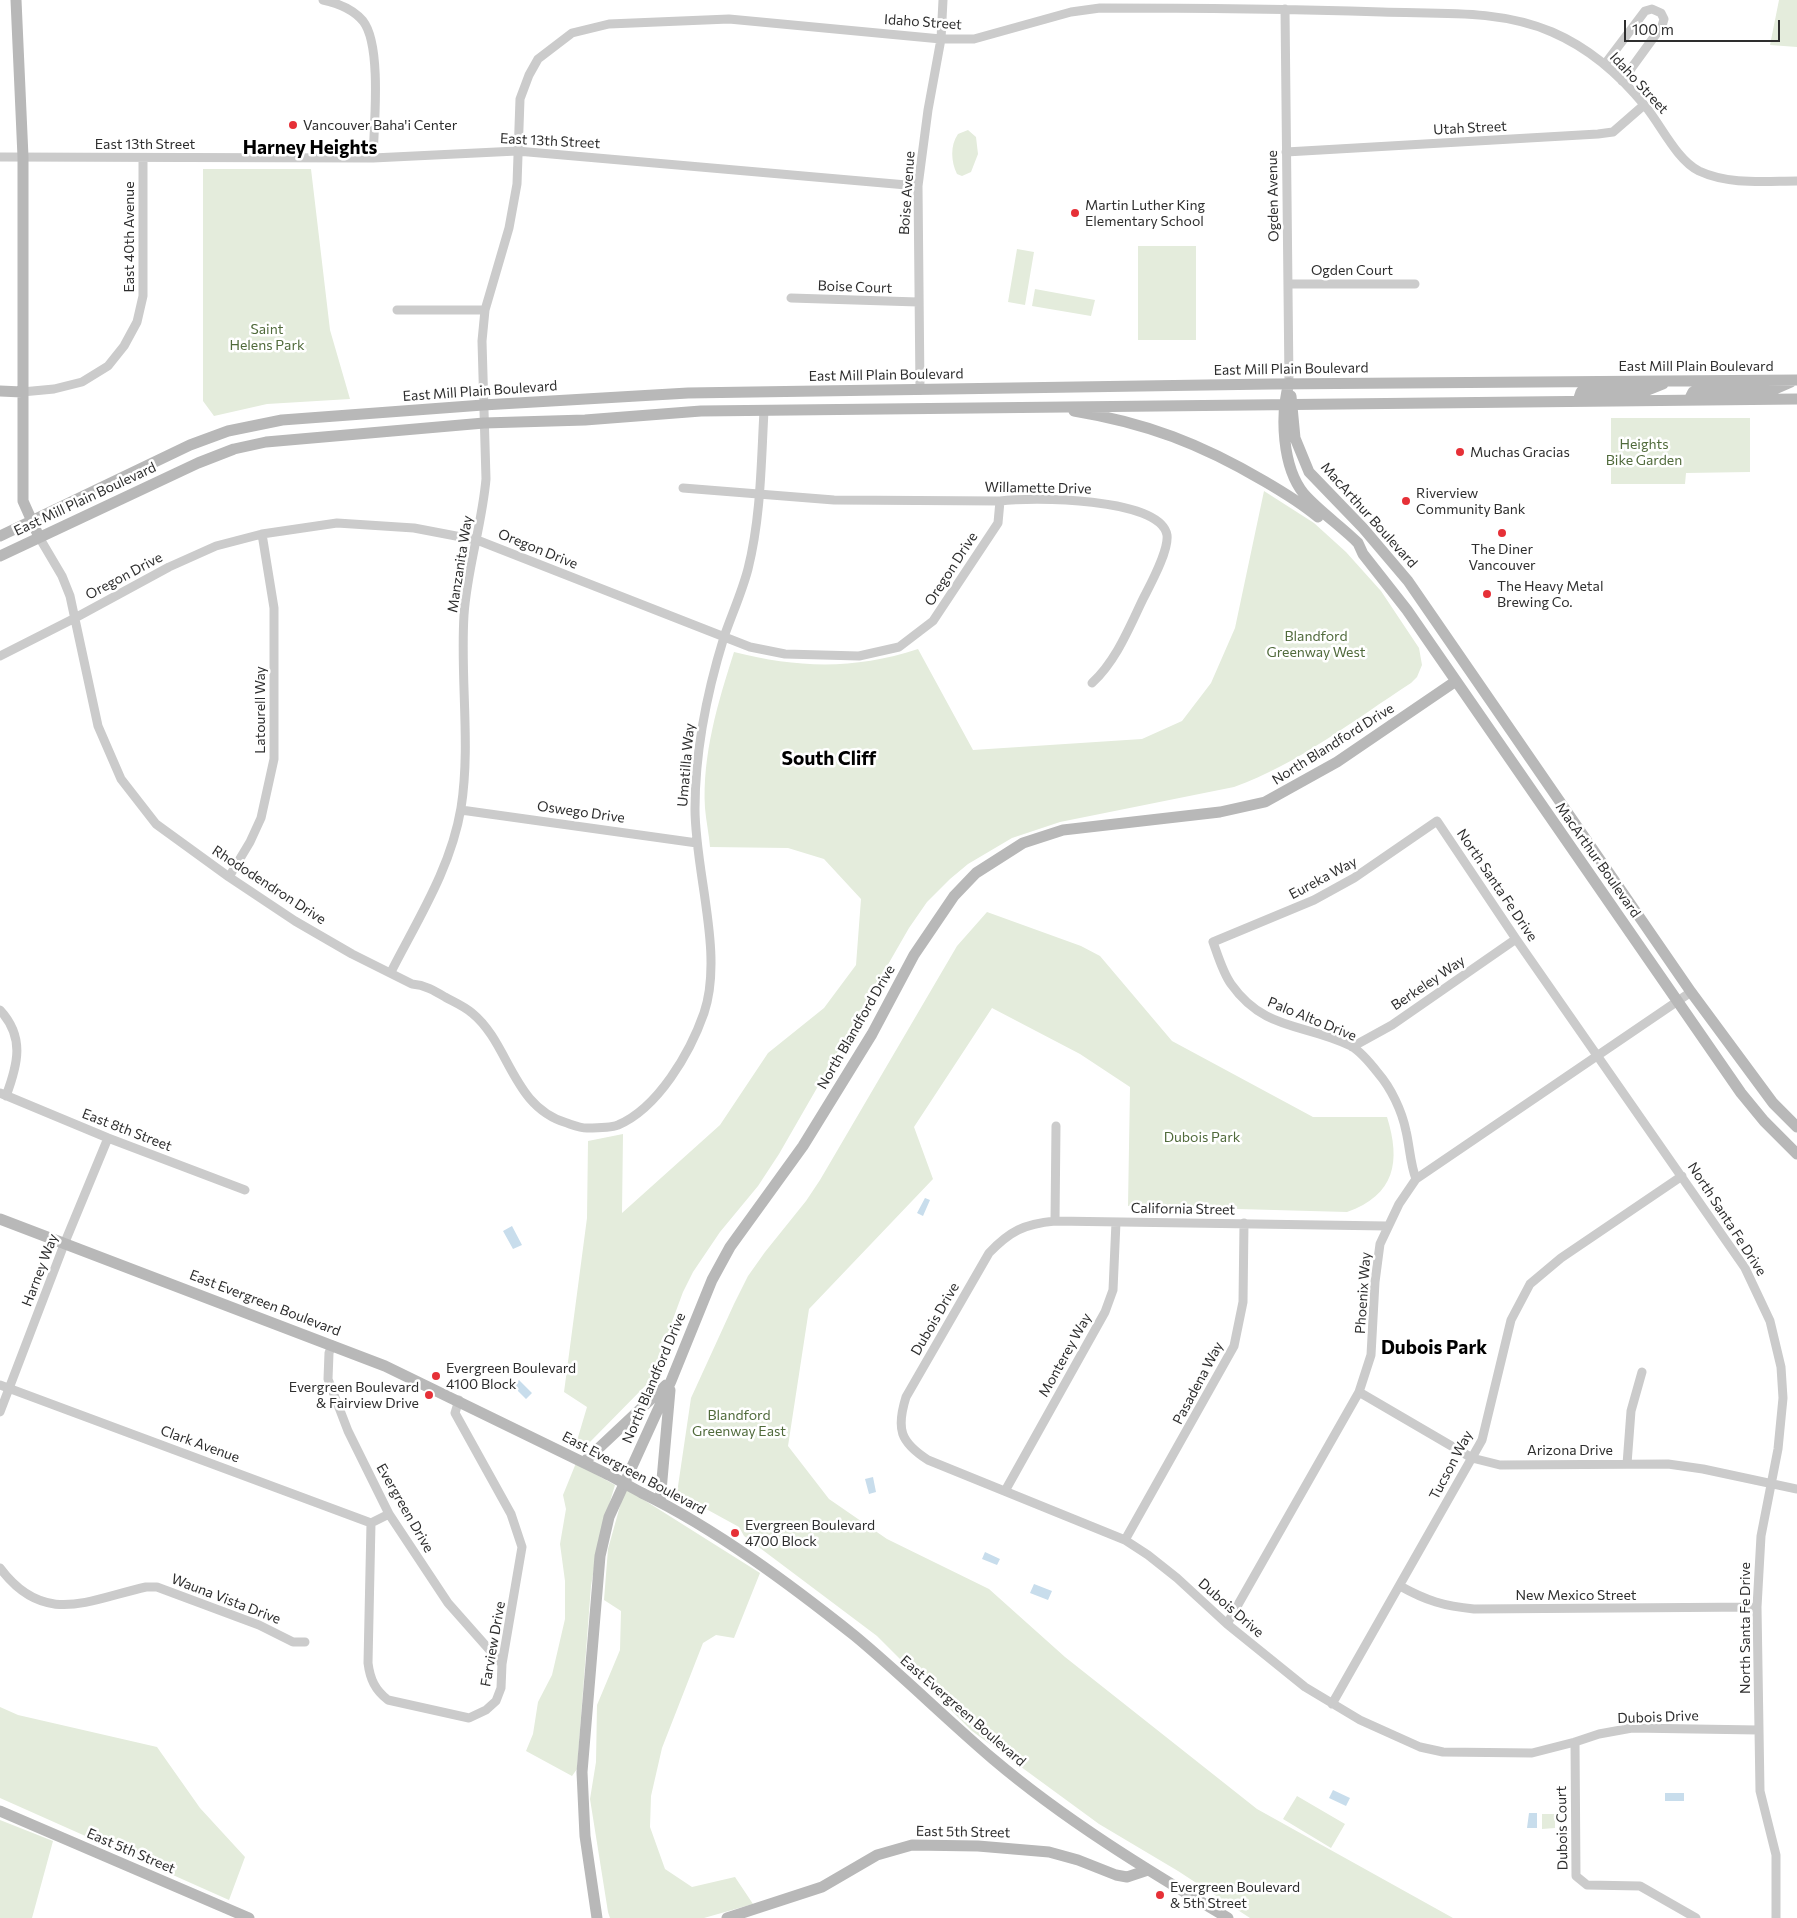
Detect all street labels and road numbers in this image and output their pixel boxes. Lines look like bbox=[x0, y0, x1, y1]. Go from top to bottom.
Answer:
street label: Idaho Street bbox=[884, 11, 962, 33]
street label: Idaho Street bbox=[1606, 49, 1672, 117]
street label: Utah Street bbox=[1433, 118, 1507, 138]
street label: East 13th Street bbox=[499, 130, 601, 152]
street label: East 13th Street bbox=[95, 136, 195, 152]
street label: Boise Avenue bbox=[896, 150, 918, 236]
street label: Ogden Avenue bbox=[1264, 150, 1282, 242]
street label: East 40th Avenue bbox=[121, 181, 137, 293]
street label: Ogden Court bbox=[1311, 262, 1393, 278]
street label: Boise Court bbox=[817, 277, 893, 297]
street label: East Mill Plain Boulevard bbox=[1619, 358, 1773, 374]
street label: East Mill Plain Boulevard bbox=[1213, 359, 1369, 379]
street label: East Mill Plain Boulevard bbox=[808, 365, 964, 385]
street label: East Mill Plain Boulevard bbox=[402, 377, 558, 405]
street label: East Mill Plain Boulevard bbox=[11, 459, 159, 539]
street label: MacArthur Boulevard bbox=[1317, 459, 1421, 571]
street label: Willamette Drive bbox=[984, 479, 1092, 497]
street label: Manzanita Way bbox=[444, 514, 476, 614]
street label: Oregon Drive bbox=[496, 525, 580, 573]
street label: Oregon Drive bbox=[921, 529, 981, 609]
street label: Oregon Drive bbox=[83, 549, 165, 603]
street label: Latourell Way bbox=[252, 666, 268, 754]
street label: North Blandford Drive bbox=[1269, 700, 1397, 788]
street label: Umatilla Way bbox=[674, 722, 698, 808]
street label: Oswego Drive bbox=[536, 798, 626, 826]
street label: MacArthur Boulevard bbox=[1552, 799, 1644, 921]
street label: North Santa Fe Drive bbox=[1453, 826, 1541, 944]
street label: Rhododendron Drive bbox=[209, 842, 329, 928]
street label: Eureka Way bbox=[1286, 853, 1360, 903]
street label: Berkeley Way bbox=[1388, 952, 1468, 1014]
street label: North Blandford Drive bbox=[814, 962, 898, 1092]
street label: Palo Alto Drive bbox=[1265, 994, 1359, 1044]
street label: East 8th Street bbox=[80, 1105, 174, 1155]
street label: North Santa Fe Drive bbox=[1684, 1159, 1770, 1279]
street label: California Street bbox=[1131, 1200, 1235, 1218]
street label: Harney Way bbox=[18, 1231, 62, 1309]
street label: Phoenix Way bbox=[1352, 1251, 1374, 1335]
street label: East Evergreen Boulevard bbox=[187, 1266, 343, 1340]
street label: Dubois Drive bbox=[907, 1280, 963, 1358]
street label: North Blandford Drive bbox=[619, 1310, 689, 1446]
street label: Monterey Way bbox=[1035, 1310, 1095, 1400]
street label: Pasadena Way bbox=[1169, 1339, 1227, 1427]
street label: Clark Avenue bbox=[158, 1422, 242, 1466]
street label: East Evergreen Boulevard bbox=[559, 1428, 709, 1518]
street label: Tucson Way bbox=[1426, 1428, 1476, 1502]
street label: Arizona Drive bbox=[1527, 1442, 1613, 1458]
street label: Evergreen Drive bbox=[373, 1460, 437, 1556]
street label: North Santa Fe Drive bbox=[1737, 1562, 1753, 1694]
street label: Wauna Vista Drive bbox=[169, 1570, 283, 1628]
street label: Dubois Drive bbox=[1195, 1575, 1267, 1641]
street label: New Mexico Street bbox=[1516, 1587, 1636, 1603]
street label: Farview Drive bbox=[477, 1600, 509, 1688]
street label: East Evergreen Boulevard bbox=[897, 1652, 1029, 1770]
street label: Dubois Drive bbox=[1617, 1707, 1699, 1727]
street label: Dubois Court bbox=[1553, 1786, 1571, 1870]
street label: East 5th Street bbox=[916, 1823, 1010, 1841]
street label: East 5th Street bbox=[84, 1825, 178, 1877]

